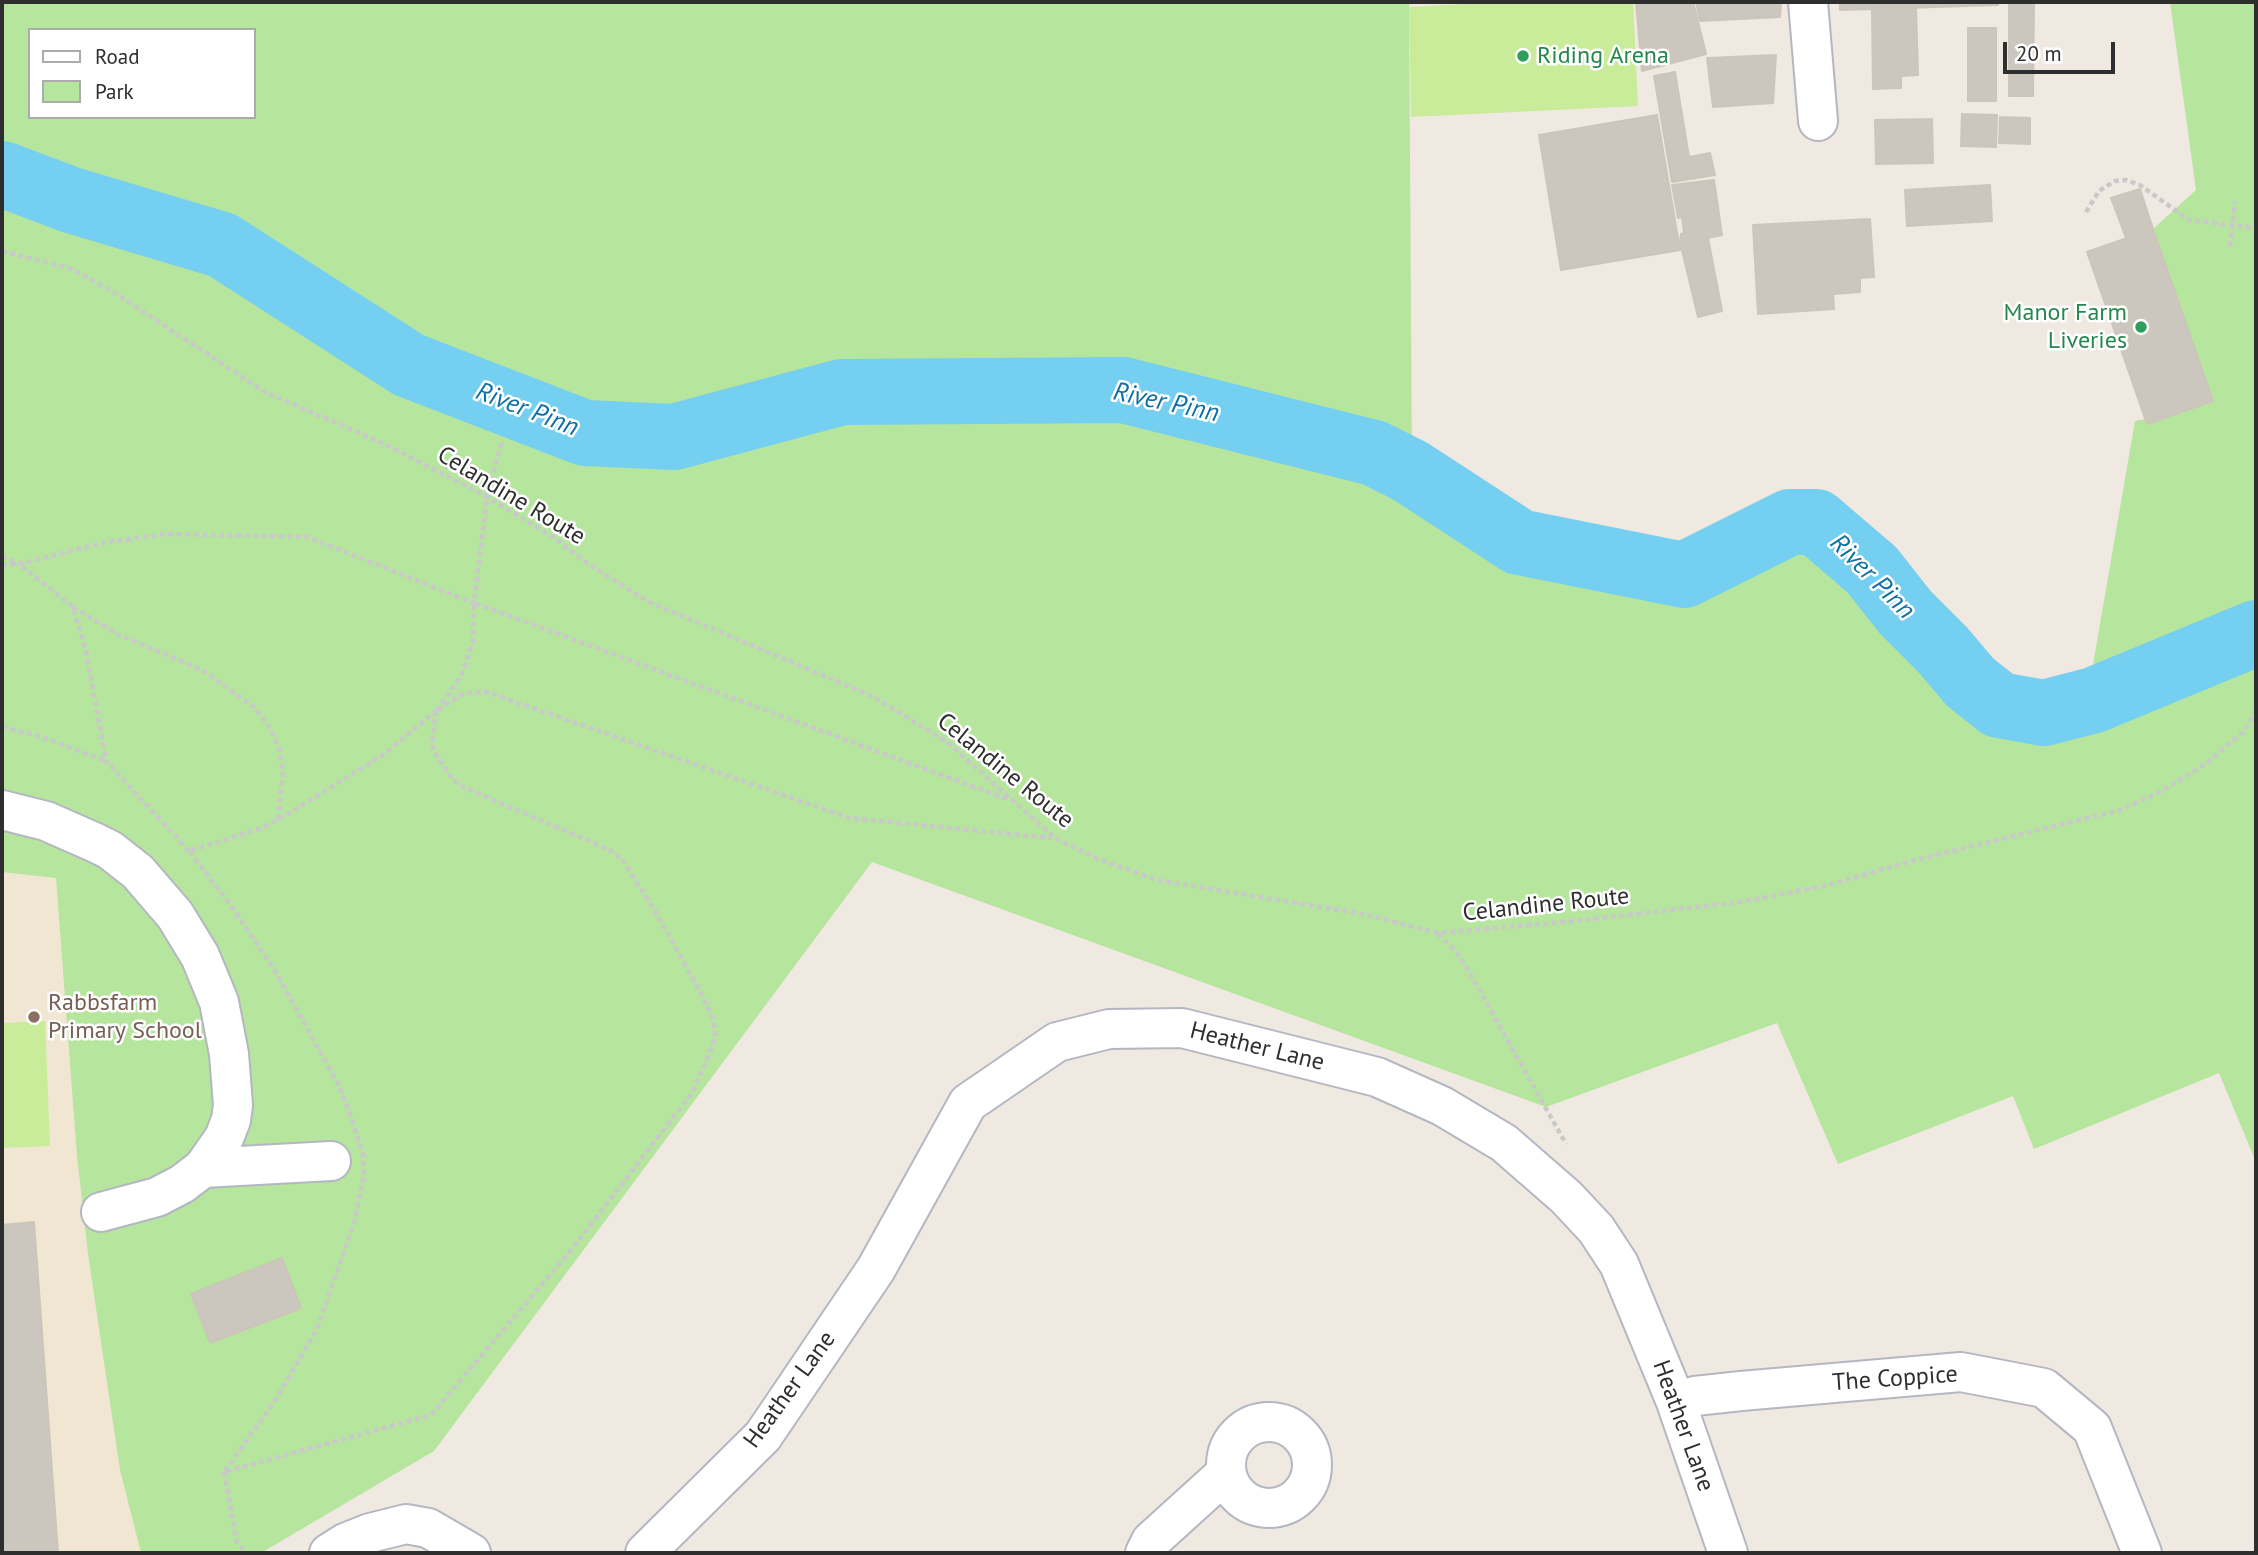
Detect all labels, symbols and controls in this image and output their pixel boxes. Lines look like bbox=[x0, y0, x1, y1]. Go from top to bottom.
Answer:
legend bbox=[28, 28, 256, 119]
scale bar bbox=[2006, 28, 2118, 72]
text: 20 m bbox=[2016, 40, 2062, 67]
place label: Riding Arena bbox=[1537, 42, 1669, 70]
text: Road bbox=[95, 43, 139, 70]
marker: Riding Arena bbox=[1515, 48, 1531, 64]
text: Park bbox=[95, 78, 134, 105]
place label: Manor Farm Liveries bbox=[2004, 299, 2127, 355]
marker: Manor Farm Liveries bbox=[2133, 319, 2149, 335]
water label: River Pinn bbox=[471, 376, 583, 444]
water label: River Pinn bbox=[1110, 377, 1222, 429]
street label: Celandine Route bbox=[432, 441, 590, 551]
water label: River Pinn bbox=[1823, 528, 1921, 626]
street label: Celandine Route bbox=[931, 707, 1079, 835]
street label: Celandine Route bbox=[1461, 882, 1631, 928]
place label: Rabbsfarm Primary School bbox=[48, 989, 202, 1045]
marker: Rabbsfarm Primary School bbox=[26, 1009, 42, 1025]
street label: Heather Lane bbox=[1187, 1016, 1327, 1078]
street label: Heather Lane bbox=[738, 1326, 842, 1454]
street label: Heather Lane bbox=[1646, 1357, 1720, 1495]
street label: The Coppice bbox=[1831, 1360, 1959, 1398]

